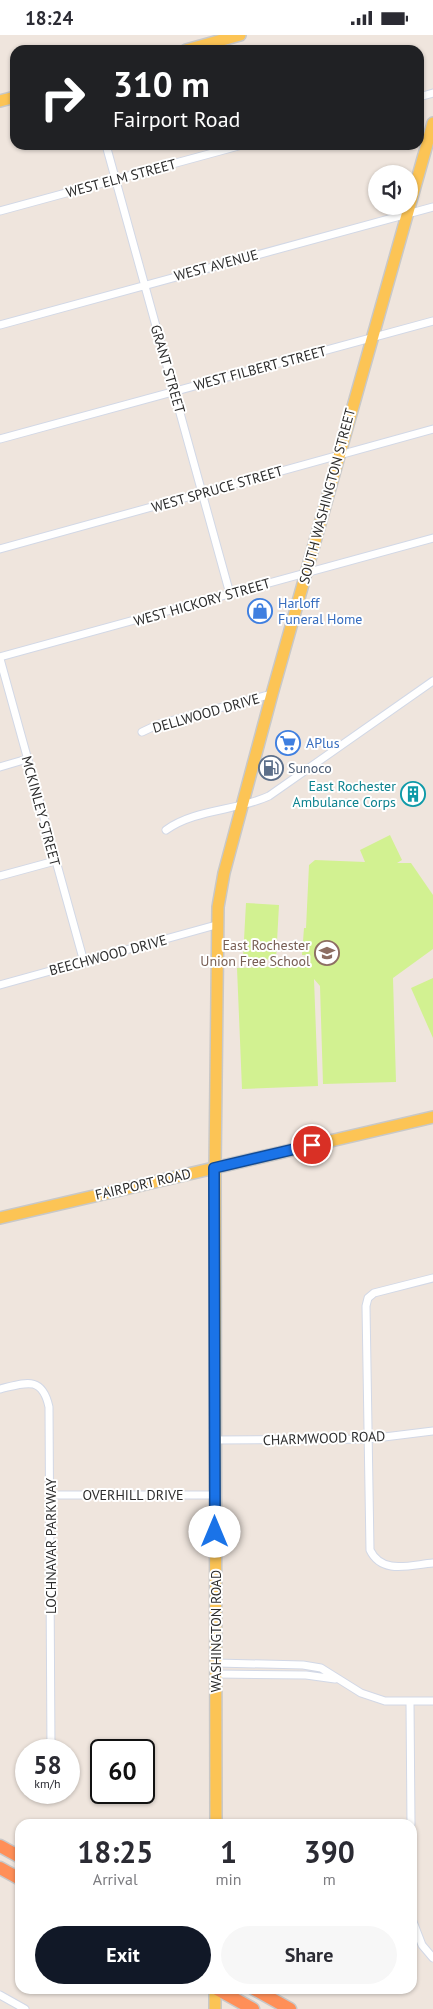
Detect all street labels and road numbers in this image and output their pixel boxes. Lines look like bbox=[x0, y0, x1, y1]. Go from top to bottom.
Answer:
street label: WEST ELM STREET bbox=[64, 155, 178, 201]
street label: WEST AVENUE bbox=[172, 245, 260, 285]
street label: GRANT STREET bbox=[147, 323, 189, 416]
street label: WEST FILBERT STREET bbox=[192, 342, 328, 394]
street label: SOUTH WASHINGTON STREET bbox=[295, 406, 359, 586]
street label: WEST SPRUCE STREET bbox=[149, 462, 285, 516]
street label: WEST HICKORY STREET bbox=[132, 574, 273, 630]
street label: DELLWOOD DRIVE bbox=[150, 689, 262, 737]
street label: MCKINLEY STREET bbox=[18, 754, 64, 868]
street label: BEECHWOOD DRIVE bbox=[47, 931, 169, 979]
street label: FAIRPORT ROAD bbox=[93, 1164, 193, 1204]
street label: CHARMWOOD ROAD bbox=[262, 1427, 386, 1449]
street label: LOCHNAVAR PARKWAY bbox=[42, 1478, 60, 1614]
street label: OVERHILL DRIVE bbox=[82, 1486, 184, 1504]
street label: WASHINGTON ROAD bbox=[207, 1570, 225, 1692]

